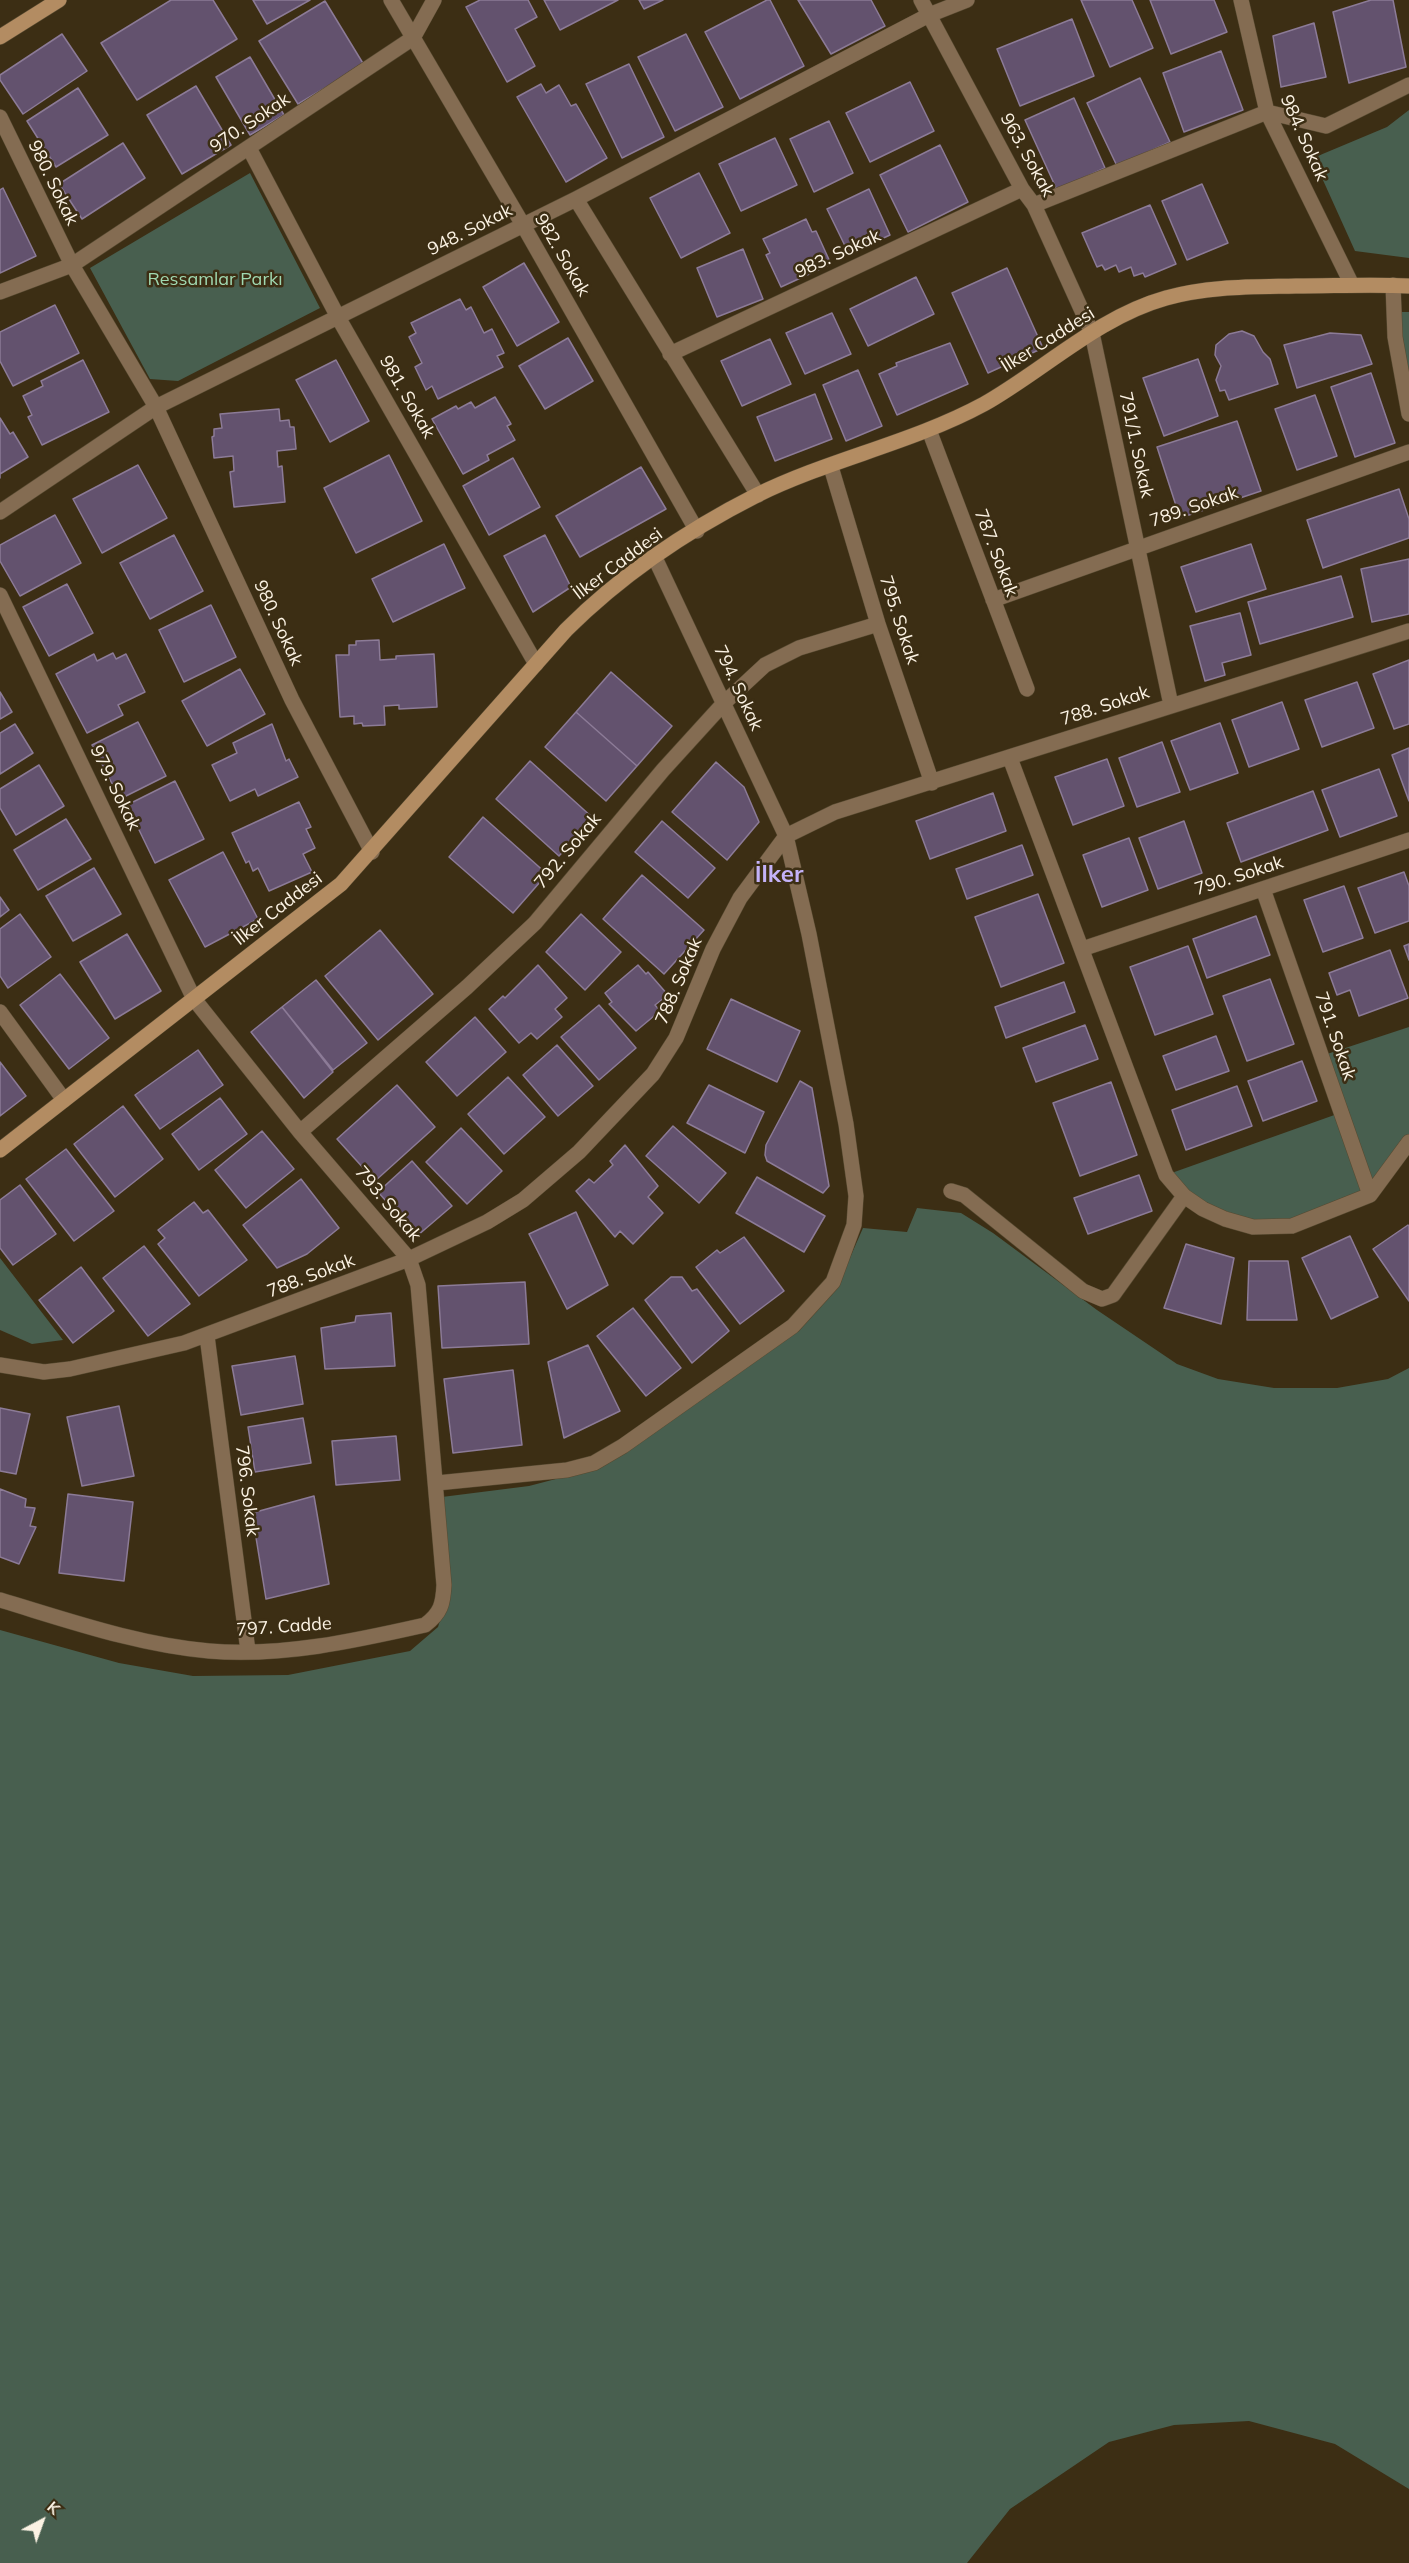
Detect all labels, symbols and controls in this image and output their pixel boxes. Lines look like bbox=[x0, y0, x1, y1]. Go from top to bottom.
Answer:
street label: 970. Sokak bbox=[206, 88, 294, 158]
street label: 984. Sokak bbox=[1275, 92, 1333, 184]
street label: 963. Sokak bbox=[995, 110, 1059, 200]
street label: 980. Sokak bbox=[23, 137, 83, 229]
street label: 948. Sokak bbox=[424, 200, 516, 260]
street label: 982. Sokak bbox=[530, 210, 594, 300]
street label: 983. Sokak bbox=[792, 225, 884, 283]
park label: Ressamlar Parkı bbox=[148, 269, 282, 291]
street label: İlker Caddesi bbox=[997, 303, 1099, 377]
street label: 981. Sokak bbox=[375, 352, 439, 442]
street label: 791/1. Sokak bbox=[1114, 390, 1158, 500]
street label: 789. Sokak bbox=[1147, 482, 1241, 532]
street label: 787. Sokak bbox=[969, 506, 1023, 600]
street label: İlker Caddesi bbox=[569, 523, 667, 605]
street label: 795. Sokak bbox=[875, 573, 923, 667]
street label: 980. Sokak bbox=[249, 577, 307, 669]
street label: 794. Sokak bbox=[709, 642, 767, 734]
street label: 788. Sokak bbox=[1058, 682, 1152, 730]
street label: 979. Sokak bbox=[85, 742, 145, 834]
street label: 792. Sokak bbox=[530, 809, 606, 893]
street label: 790. Sokak bbox=[1192, 852, 1286, 900]
district label: İlker bbox=[755, 861, 803, 889]
street label: İlker Caddesi bbox=[229, 868, 327, 950]
street label: 788. Sokak bbox=[651, 934, 707, 1028]
street label: 791. Sokak bbox=[1310, 989, 1360, 1083]
street label: 793. Sokak bbox=[350, 1162, 426, 1246]
street label: 788. Sokak bbox=[264, 1249, 358, 1303]
street label: 796. Sokak bbox=[231, 1444, 263, 1538]
street label: 797. Cadde bbox=[236, 1613, 332, 1641]
north arrow bbox=[12, 2491, 72, 2551]
text: K bbox=[43, 2496, 64, 2518]

